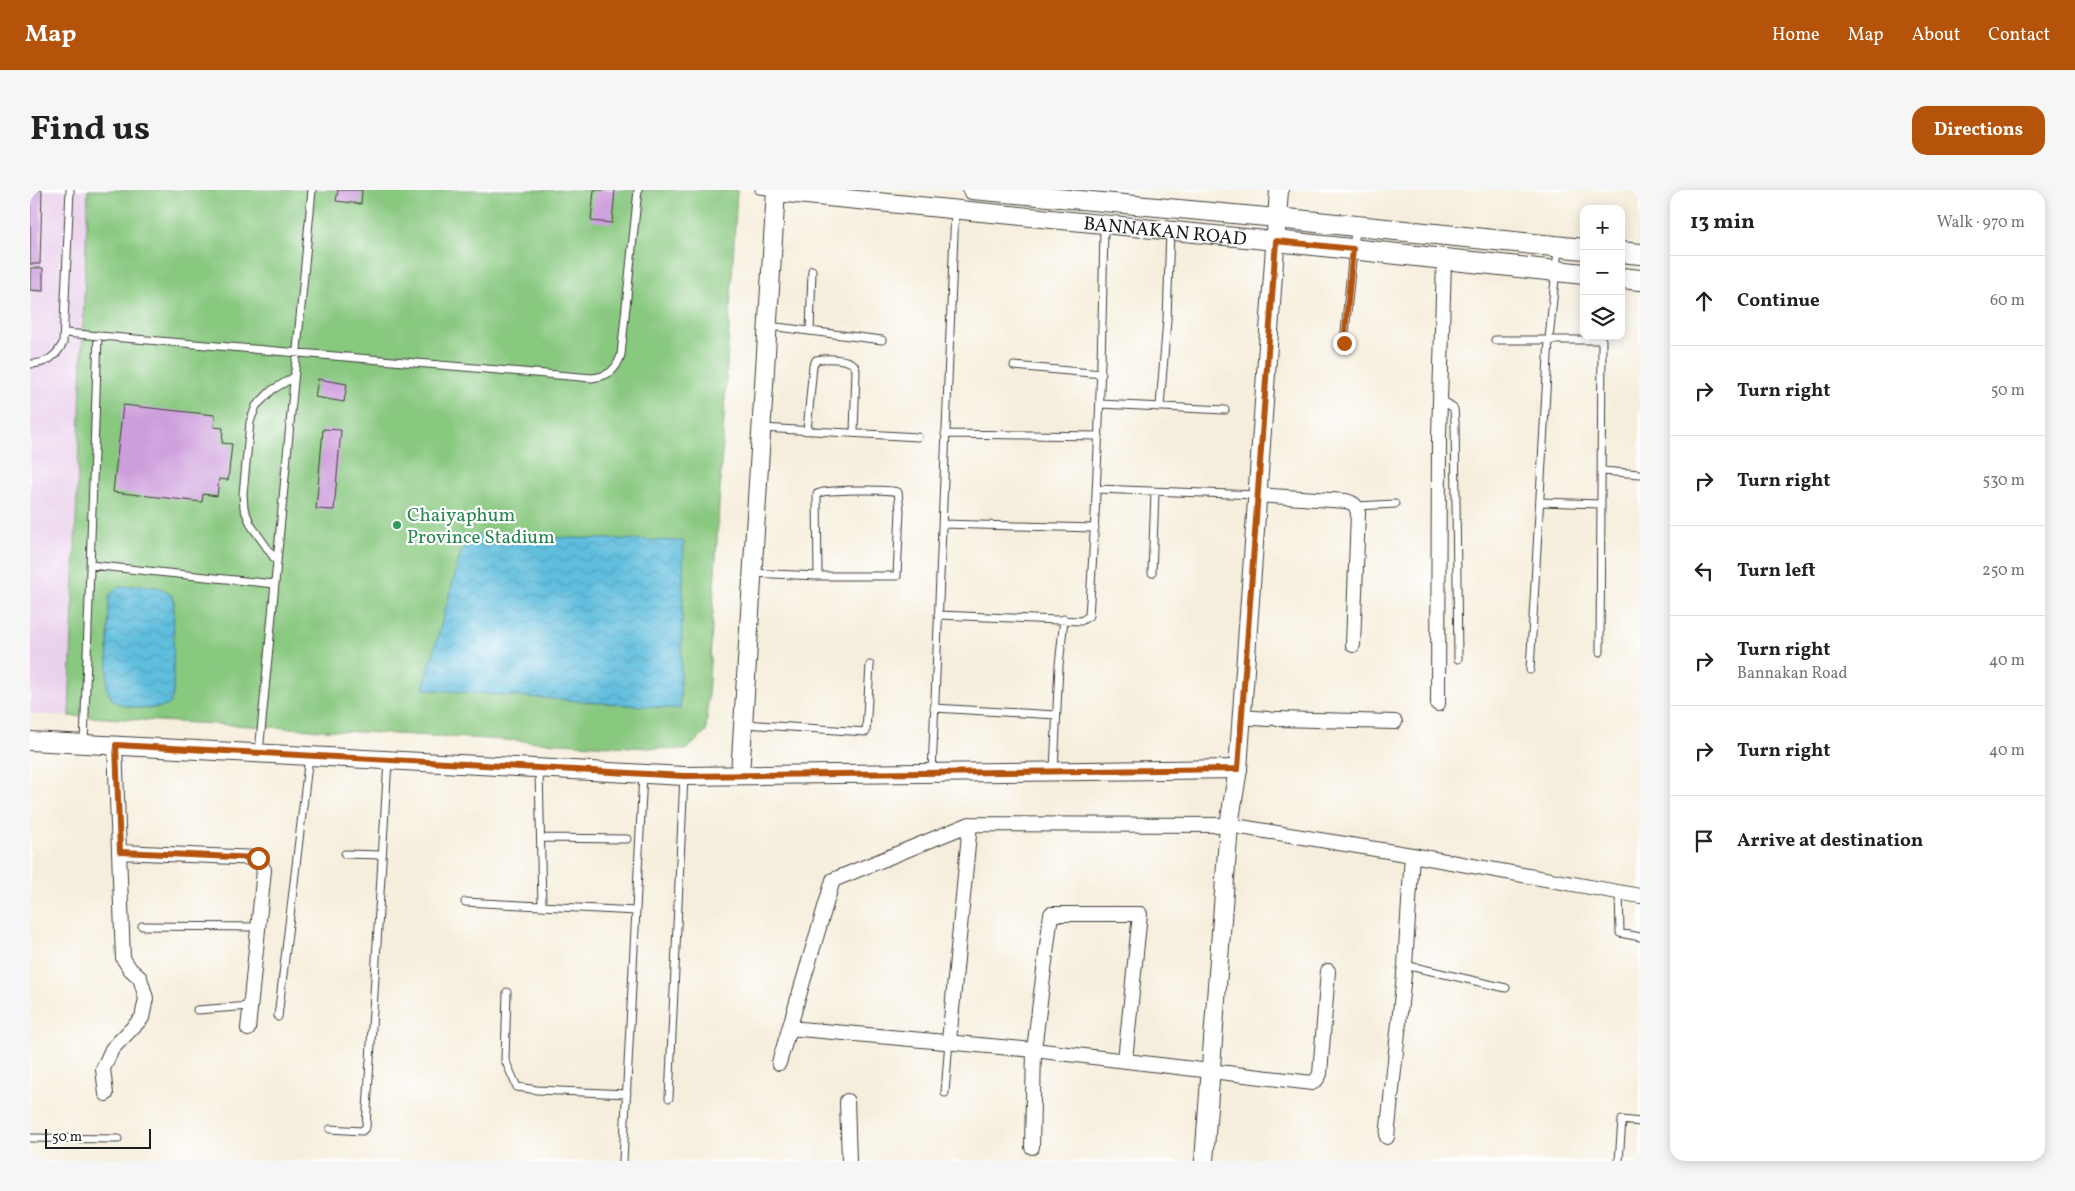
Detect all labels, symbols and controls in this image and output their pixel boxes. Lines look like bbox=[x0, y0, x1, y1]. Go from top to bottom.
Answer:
text: Map bbox=[25, 18, 76, 52]
text: Home bbox=[1772, 23, 1820, 48]
text: Map bbox=[1848, 23, 1884, 48]
text: About bbox=[1912, 23, 1960, 48]
text: Contact bbox=[1988, 23, 2050, 48]
text: Find us bbox=[30, 106, 150, 154]
button: Directions bbox=[1912, 106, 2045, 155]
map controls bbox=[1580, 205, 1625, 340]
button: + bbox=[1580, 205, 1625, 250]
text: 13 min bbox=[1690, 208, 1755, 237]
street label: BANNAKAN ROAD bbox=[1082, 211, 1248, 253]
text: Walk · 970 m bbox=[1937, 212, 2025, 234]
button: − bbox=[1580, 250, 1625, 295]
icon: ahead bbox=[1690, 287, 1718, 315]
text: Continue bbox=[1737, 288, 1820, 314]
text: 60 m bbox=[1990, 290, 2025, 312]
button: layers bbox=[1580, 295, 1625, 340]
route end bbox=[1333, 332, 1356, 355]
icon: right bbox=[1690, 377, 1718, 405]
text: Turn right bbox=[1737, 378, 1830, 404]
text: 50 m bbox=[1991, 380, 2025, 402]
icon: right bbox=[1690, 467, 1718, 495]
text: Turn right bbox=[1737, 468, 1830, 494]
text: 530 m bbox=[1982, 470, 2025, 492]
place label: Chaiyaphum Province Stadium bbox=[407, 503, 555, 551]
marker: Chaiyaphum Province Stadium bbox=[391, 519, 403, 531]
icon: left bbox=[1690, 557, 1718, 585]
text: Turn left bbox=[1737, 558, 1816, 584]
text: 250 m bbox=[1982, 560, 2025, 582]
text: Turn right bbox=[1737, 637, 1830, 663]
icon: right bbox=[1690, 647, 1718, 675]
text: 40 m bbox=[1989, 650, 2025, 672]
text: Bannakan Road bbox=[1737, 663, 1848, 685]
icon: right bbox=[1690, 737, 1718, 765]
text: Turn right bbox=[1737, 738, 1830, 764]
text: 40 m bbox=[1989, 740, 2025, 762]
icon: arrive bbox=[1690, 827, 1718, 855]
text: Arrive at destination bbox=[1737, 828, 1923, 854]
route start bbox=[247, 847, 270, 870]
scale bar bbox=[45, 1126, 151, 1149]
text: 50 m bbox=[52, 1128, 82, 1147]

